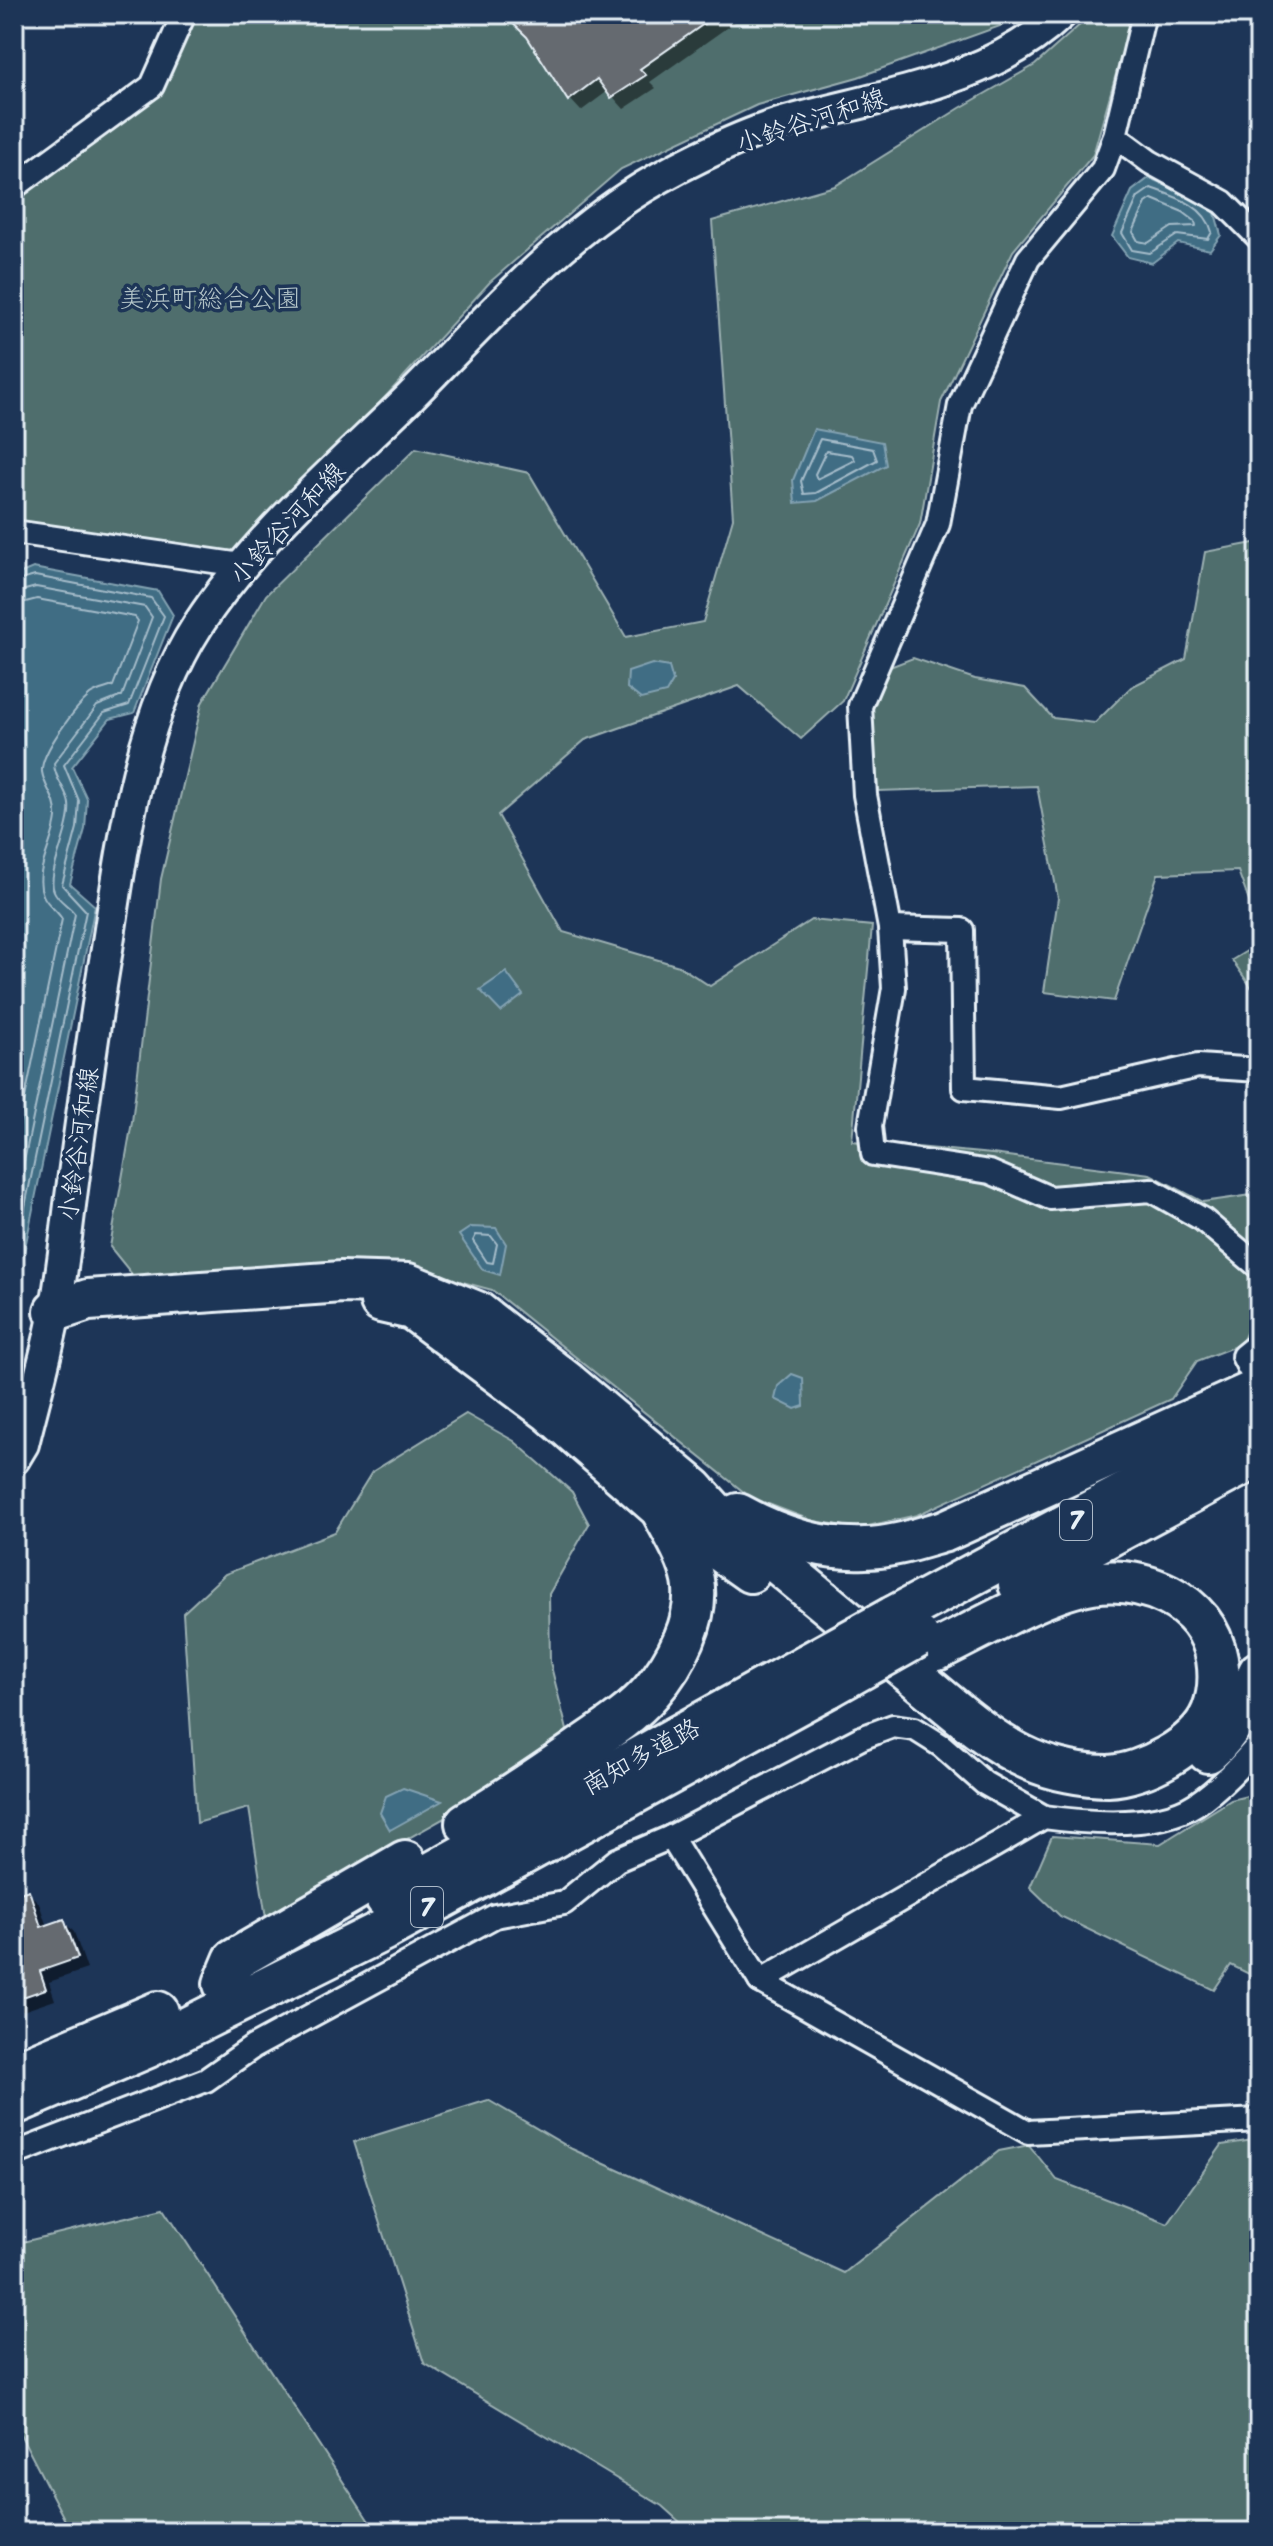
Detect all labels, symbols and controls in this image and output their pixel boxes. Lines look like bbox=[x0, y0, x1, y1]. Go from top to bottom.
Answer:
street label: 小鈴谷河和線 bbox=[730, 74, 892, 166]
park label: 美浜町総合公園 bbox=[119, 275, 301, 321]
street label: 小鈴谷河和線 bbox=[217, 450, 357, 596]
street label: 小鈴谷河和線 bbox=[44, 1064, 112, 1224]
road number: 7 bbox=[1060, 1500, 1092, 1540]
street label: 南知多道路 bbox=[573, 1704, 709, 1808]
road number: 7 bbox=[411, 1887, 443, 1927]

